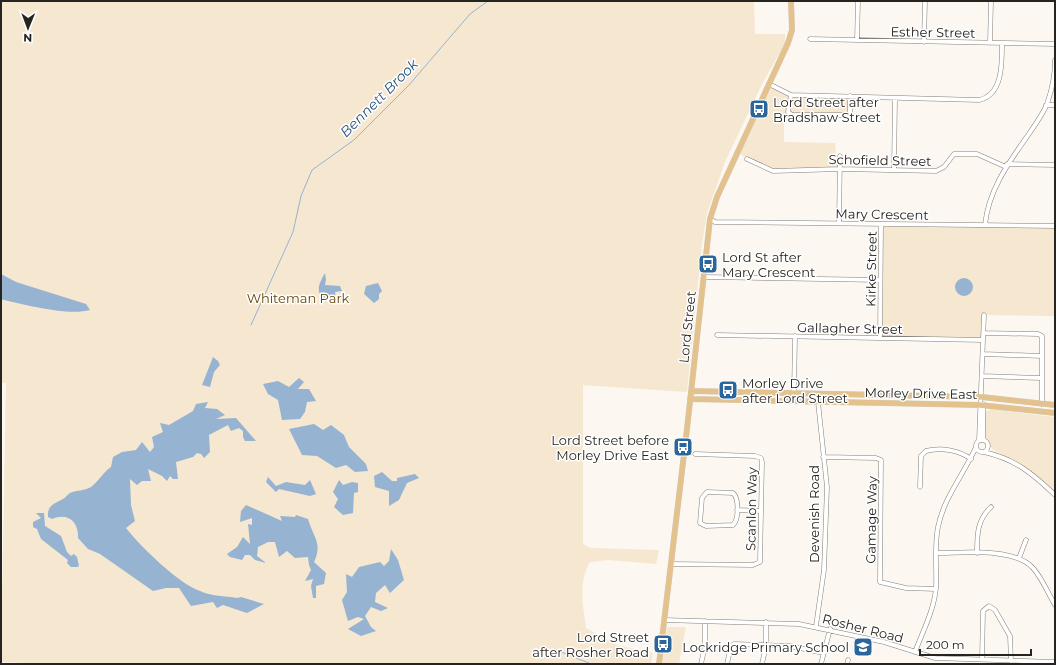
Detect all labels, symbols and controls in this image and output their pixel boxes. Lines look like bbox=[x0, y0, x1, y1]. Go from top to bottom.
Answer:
north arrow bbox=[8, 8, 48, 48]
street label: Esther Street bbox=[890, 23, 976, 41]
text: N bbox=[23, 31, 32, 45]
water label: Bennett Brook bbox=[336, 55, 422, 141]
place label: Lord Street after Bradshaw Street bbox=[773, 94, 881, 125]
bus stop icon: Lord Street after Bradshaw Street bbox=[748, 98, 770, 120]
street label: Schofield Street bbox=[828, 151, 932, 169]
street label: Mary Crescent bbox=[835, 205, 929, 223]
street label: Kirke Street bbox=[862, 231, 880, 307]
place label: Lord St after Mary Crescent bbox=[722, 249, 815, 280]
bus stop icon: Lord St after Mary Crescent bbox=[697, 253, 719, 275]
park label: Whiteman Park bbox=[247, 290, 350, 306]
street label: Lord Street bbox=[675, 290, 699, 364]
street label: Gallagher Street bbox=[797, 319, 903, 337]
place label: Morley Drive after Lord Street bbox=[742, 375, 848, 406]
bus stop icon: Morley Drive after Lord Street bbox=[717, 379, 739, 401]
street label: Morley Drive East bbox=[864, 384, 978, 402]
place label: Lord Street before Morley Drive East bbox=[551, 432, 669, 463]
bus stop icon: Lord Street before Morley Drive East bbox=[672, 436, 694, 458]
street label: Devenish Road bbox=[806, 465, 822, 563]
street label: Scanlon Way bbox=[742, 466, 760, 551]
street label: Gamage Way bbox=[862, 475, 880, 564]
street label: Rosher Road bbox=[821, 610, 905, 646]
place label: Lord Street after Rosher Road bbox=[532, 629, 649, 660]
scale bar bbox=[920, 631, 1031, 657]
bus stop icon: Lord Street after Rosher Road bbox=[652, 633, 674, 655]
school or university icon: Lockridge Primary School bbox=[852, 636, 874, 658]
text: 200 m bbox=[926, 637, 965, 652]
place label: Lockridge Primary School bbox=[682, 639, 849, 655]

